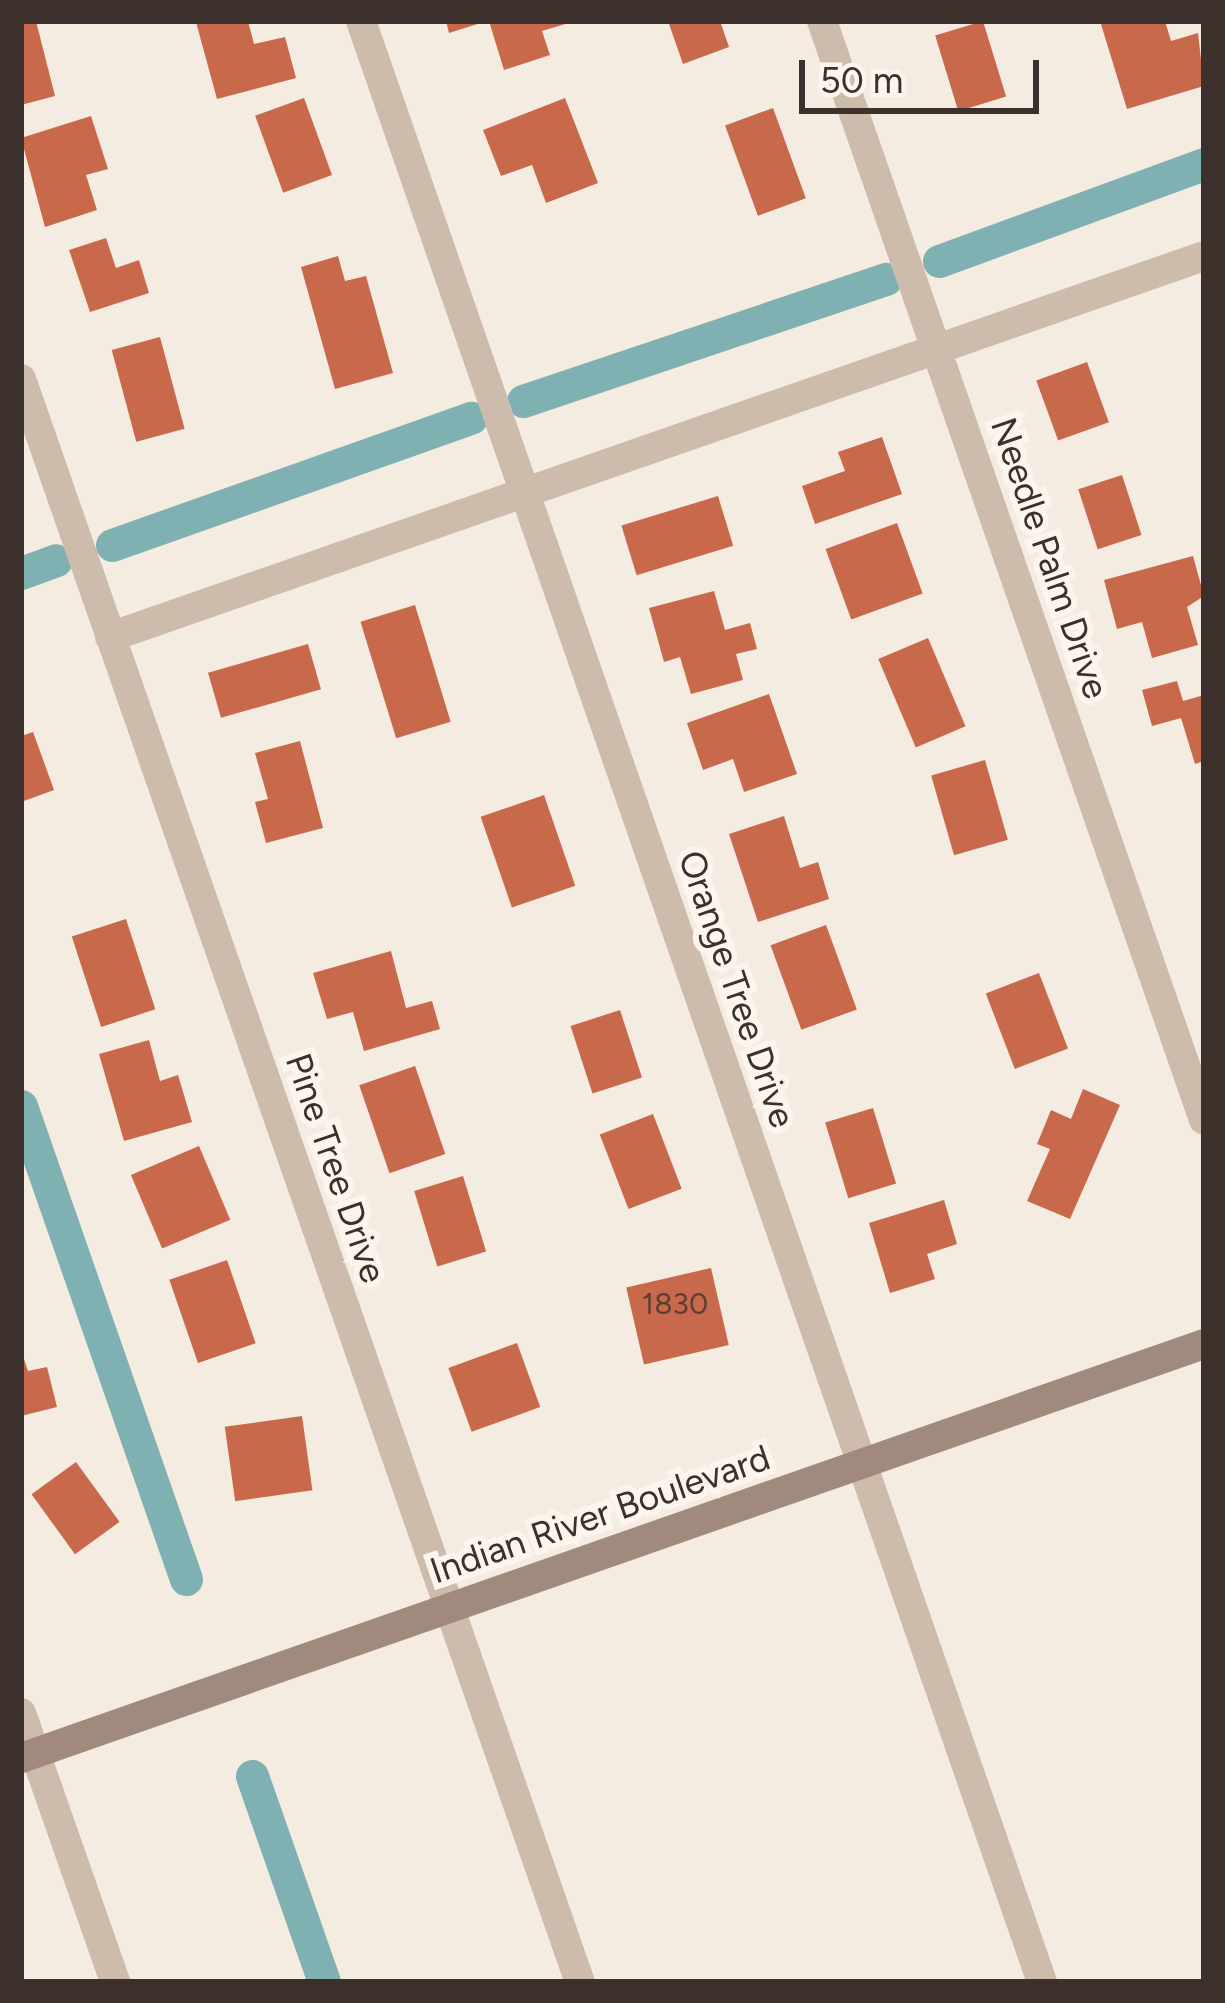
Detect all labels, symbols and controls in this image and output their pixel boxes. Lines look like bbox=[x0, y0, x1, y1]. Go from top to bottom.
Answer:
scale bar bbox=[805, 36, 1045, 110]
text: 50 m bbox=[820, 59, 903, 102]
street label: Needle Palm Drive bbox=[982, 412, 1118, 704]
street label: Orange Tree Drive bbox=[669, 845, 805, 1133]
street label: Pine Tree Drive bbox=[277, 1048, 395, 1288]
house number: 1830 bbox=[642, 1286, 708, 1322]
street label: Indian River Boulevard bbox=[424, 1436, 776, 1592]

